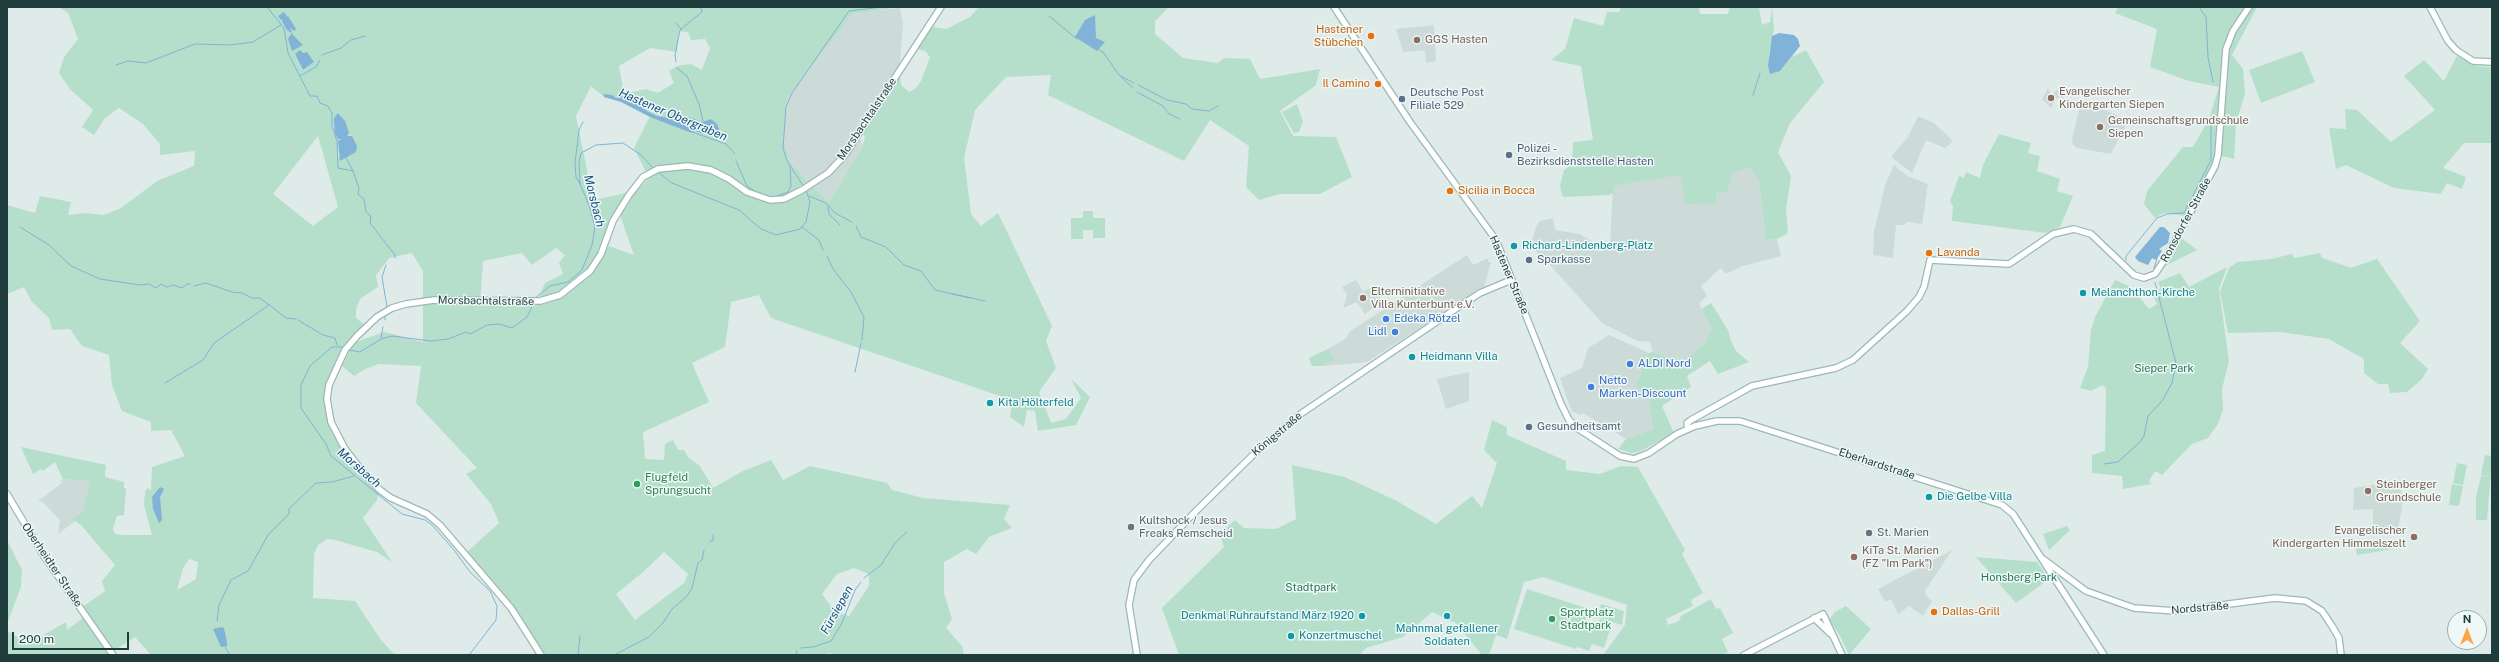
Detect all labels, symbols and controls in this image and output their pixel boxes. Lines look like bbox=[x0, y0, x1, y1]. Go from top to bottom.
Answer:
place label: Hastener Stübchen bbox=[1314, 23, 1363, 49]
marker: Hastener Stübchen bbox=[1366, 31, 1376, 41]
place label: GGS Hasten bbox=[1425, 33, 1488, 47]
marker: GGS Hasten bbox=[1412, 35, 1422, 45]
street label: Morsbachtalstraße bbox=[835, 75, 899, 163]
place label: Il Camino bbox=[1322, 77, 1370, 91]
marker: Il Camino bbox=[1373, 79, 1383, 89]
place label: Evangelischer Kindergarten Siepen bbox=[2059, 85, 2164, 111]
water label: Hastener Obergraben bbox=[617, 86, 729, 144]
place label: Deutsche Post Filiale 529 bbox=[1410, 86, 1484, 112]
marker: Evangelischer Kindergarten Siepen bbox=[2046, 93, 2056, 103]
marker: Deutsche Post Filiale 529 bbox=[1397, 94, 1407, 104]
place label: Gemeinschaftsgrundschule Siepen bbox=[2108, 114, 2249, 140]
marker: Gemeinschaftsgrundschule Siepen bbox=[2095, 122, 2105, 132]
place label: Polizei - Bezirksdienststelle Hasten bbox=[1517, 142, 1654, 168]
marker: Polizei - Bezirksdienststelle Hasten bbox=[1504, 150, 1514, 160]
water label: Morsbach bbox=[581, 173, 607, 229]
street label: Ronsdorfer Straße bbox=[2158, 175, 2214, 265]
place label: Sicilia in Bocca bbox=[1458, 184, 1535, 198]
marker: Sicilia in Bocca bbox=[1445, 186, 1455, 196]
street label: Hastener Straße bbox=[1486, 234, 1532, 316]
place label: Richard-Lindenberg-Platz bbox=[1522, 239, 1653, 253]
marker: Richard-Lindenberg-Platz bbox=[1509, 241, 1519, 251]
place label: Lavanda bbox=[1937, 246, 1980, 260]
marker: Lavanda bbox=[1924, 248, 1934, 258]
place label: Sparkasse bbox=[1537, 253, 1591, 267]
marker: Sparkasse bbox=[1524, 255, 1534, 265]
place label: Elterninitiative Villa Kunterbunt e.V. bbox=[1371, 285, 1474, 311]
place label: Melanchthon-Kirche bbox=[2091, 286, 2195, 300]
marker: Melanchthon-Kirche bbox=[2078, 288, 2088, 298]
marker: Elterninitiative Villa Kunterbunt e.V. bbox=[1358, 293, 1368, 303]
street label: Morsbachtalstraße bbox=[438, 294, 534, 308]
place label: Edeka Rötzel bbox=[1394, 312, 1461, 326]
marker: Edeka Rötzel bbox=[1381, 314, 1391, 324]
place label: Lidl bbox=[1368, 325, 1387, 339]
marker: Lidl bbox=[1390, 327, 1400, 337]
place label: Heidmann Villa bbox=[1420, 350, 1498, 364]
marker: Heidmann Villa bbox=[1407, 352, 1417, 362]
place label: ALDI Nord bbox=[1638, 357, 1691, 371]
marker: ALDI Nord bbox=[1625, 359, 1635, 369]
park label: Sieper Park bbox=[2134, 362, 2194, 376]
place label: Netto Marken-Discount bbox=[1599, 374, 1687, 400]
marker: Netto Marken-Discount bbox=[1586, 382, 1596, 392]
place label: Kita Hölterfeld bbox=[998, 396, 1074, 410]
marker: Kita Hölterfeld bbox=[985, 398, 995, 408]
street label: Königstraße bbox=[1249, 409, 1305, 459]
place label: Gesundheitsamt bbox=[1537, 420, 1621, 434]
marker: Gesundheitsamt bbox=[1524, 422, 1534, 432]
water label: Morsbach bbox=[334, 445, 384, 491]
street label: Eberhardstraße bbox=[1837, 445, 1917, 483]
place label: Flugfeld Sprungsucht bbox=[645, 471, 711, 497]
place label: Steinberger Grundschule bbox=[2376, 478, 2441, 504]
marker: Flugfeld Sprungsucht bbox=[632, 479, 642, 489]
marker: Steinberger Grundschule bbox=[2363, 486, 2373, 496]
place label: Die Gelbe Villa bbox=[1937, 490, 2012, 504]
marker: Die Gelbe Villa bbox=[1924, 492, 1934, 502]
place label: Kultshock / Jesus Freaks Remscheid bbox=[1139, 514, 1233, 540]
street label: Oberheidter Straße bbox=[19, 520, 85, 610]
marker: Kultshock / Jesus Freaks Remscheid bbox=[1126, 522, 1136, 532]
place label: Evangelischer Kindergarten Himmelszelt bbox=[2272, 524, 2406, 550]
place label: St. Marien bbox=[1877, 526, 1929, 540]
marker: St. Marien bbox=[1864, 528, 1874, 538]
marker: Evangelischer Kindergarten Himmelszelt bbox=[2409, 532, 2419, 542]
place label: KiTa St. Marien (FZ "Im Park") bbox=[1862, 544, 1939, 570]
marker: KiTa St. Marien (FZ "Im Park") bbox=[1849, 552, 1859, 562]
park label: Honsberg Park bbox=[1981, 571, 2057, 585]
park label: Stadtpark bbox=[1285, 581, 1337, 595]
water label: Fürsiepen bbox=[818, 583, 856, 637]
street label: Nordstraße bbox=[2171, 599, 2229, 617]
place label: Dallas-Grill bbox=[1942, 605, 2000, 619]
place label: Sportplatz Stadtpark bbox=[1560, 606, 1614, 632]
marker: Dallas-Grill bbox=[1929, 607, 1939, 617]
place label: Denkmal Ruhraufstand März 1920 bbox=[1181, 609, 1354, 623]
north arrow bbox=[2447, 610, 2487, 650]
marker: Denkmal Ruhraufstand März 1920 bbox=[1357, 611, 1367, 621]
marker: Mahnmal gefallener Soldaten bbox=[1442, 611, 1452, 621]
text: N bbox=[2463, 613, 2471, 625]
marker: Sportplatz Stadtpark bbox=[1547, 614, 1557, 624]
place label: Mahnmal gefallener Soldaten bbox=[1396, 622, 1498, 648]
scale bar bbox=[14, 624, 131, 650]
place label: Konzertmuschel bbox=[1299, 629, 1382, 643]
marker: Konzertmuschel bbox=[1286, 631, 1296, 641]
text: 200 m bbox=[19, 632, 54, 646]

